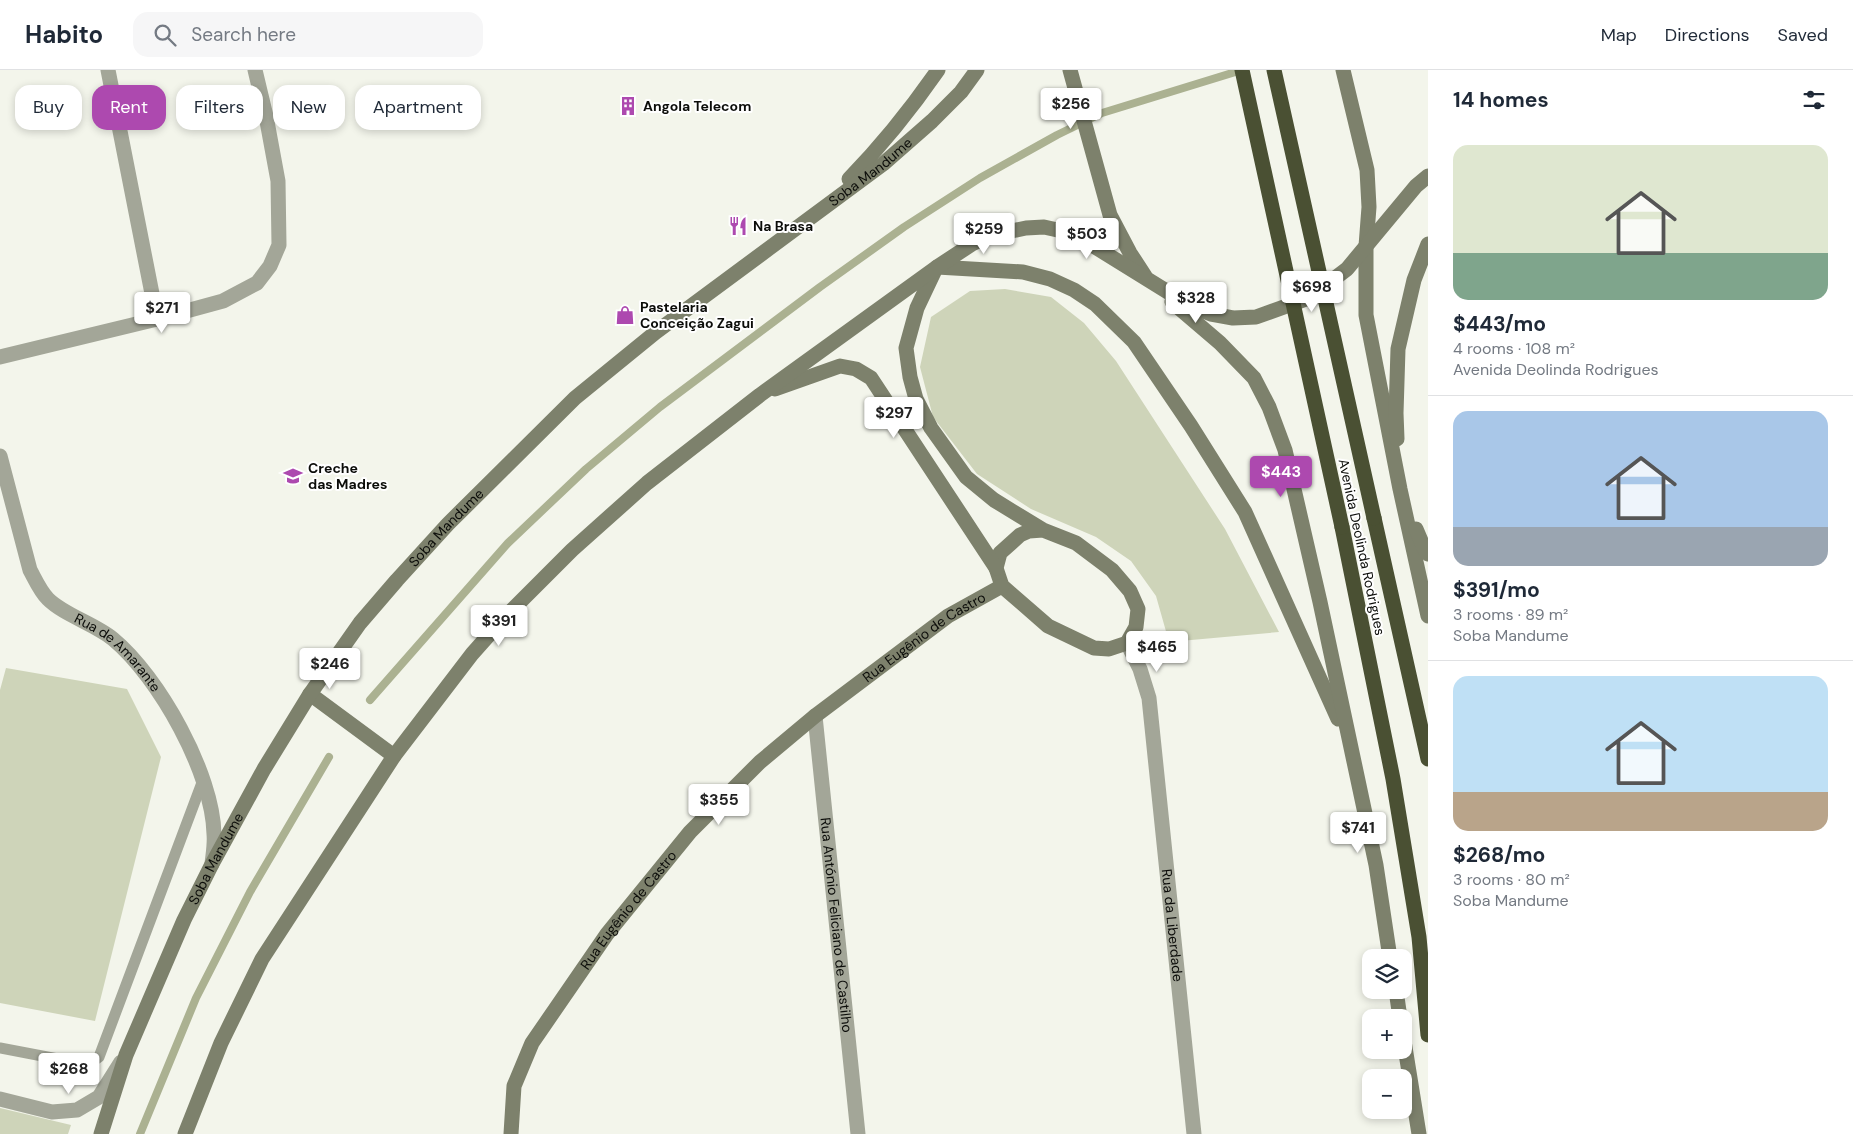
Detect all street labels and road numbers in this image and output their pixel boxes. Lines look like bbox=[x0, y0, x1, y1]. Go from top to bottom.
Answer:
street label: Soba Mandume bbox=[825, 134, 916, 210]
street label: Avenida Deolinda Rodrigues bbox=[1334, 457, 1390, 637]
street label: Soba Mandume bbox=[405, 485, 487, 570]
street label: Rua Eugênio de Castro bbox=[859, 588, 989, 686]
street label: Rua de Amarante bbox=[71, 609, 165, 695]
street label: Soba Mandume bbox=[184, 809, 247, 907]
street label: Rua António Feliciano de Castilho bbox=[816, 816, 857, 1033]
street label: Rua Eugênio de Castro bbox=[576, 847, 680, 973]
street label: Rua da Liberdade bbox=[1158, 868, 1187, 983]

